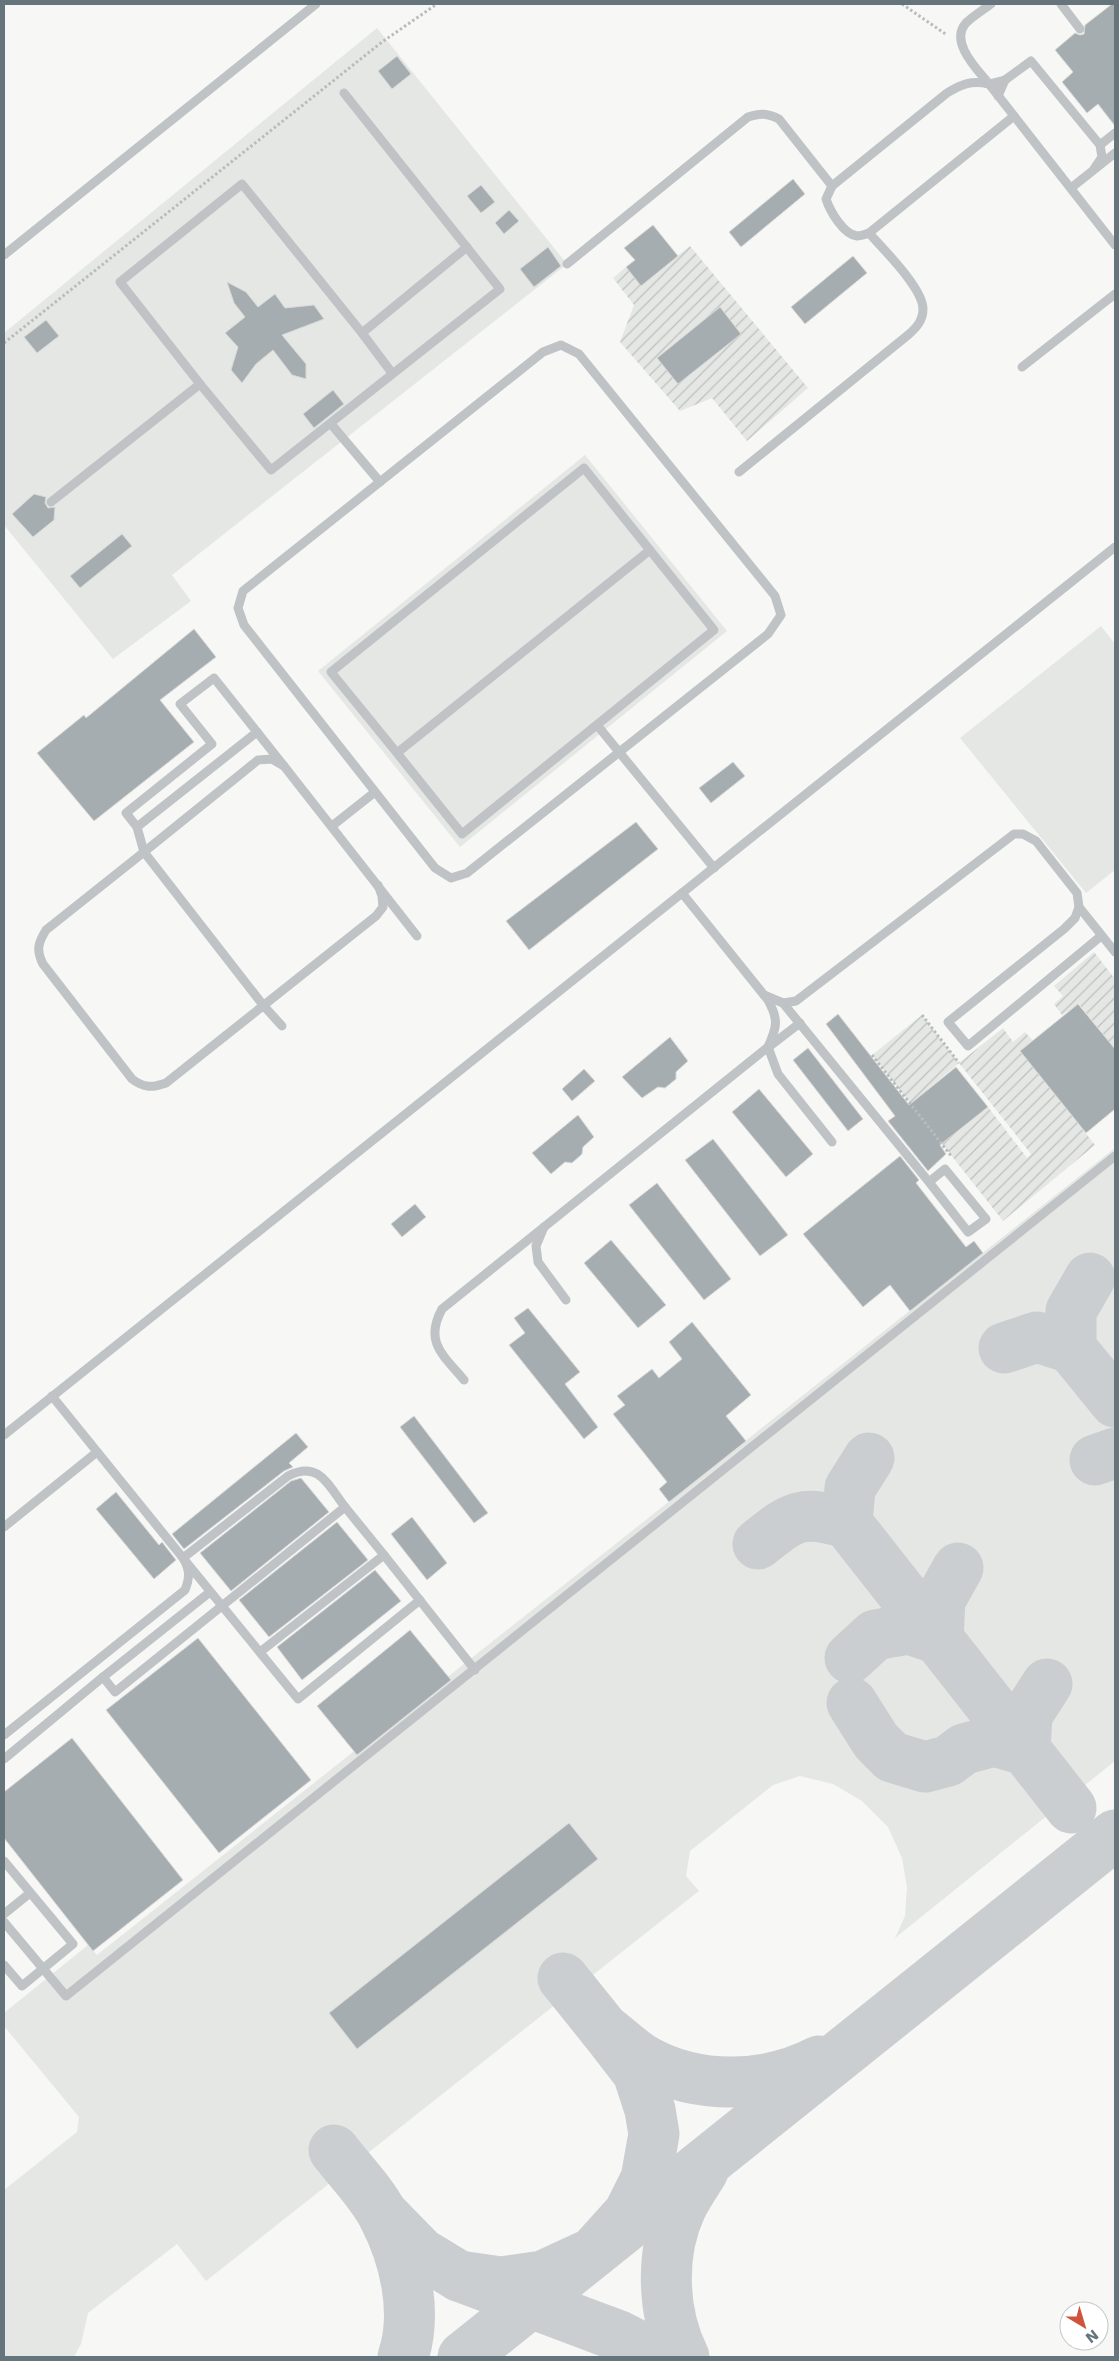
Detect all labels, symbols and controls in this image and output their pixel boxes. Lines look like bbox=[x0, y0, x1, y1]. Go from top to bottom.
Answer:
north arrow bbox=[1059, 2301, 1109, 2351]
text: N bbox=[1082, 2326, 1102, 2346]

